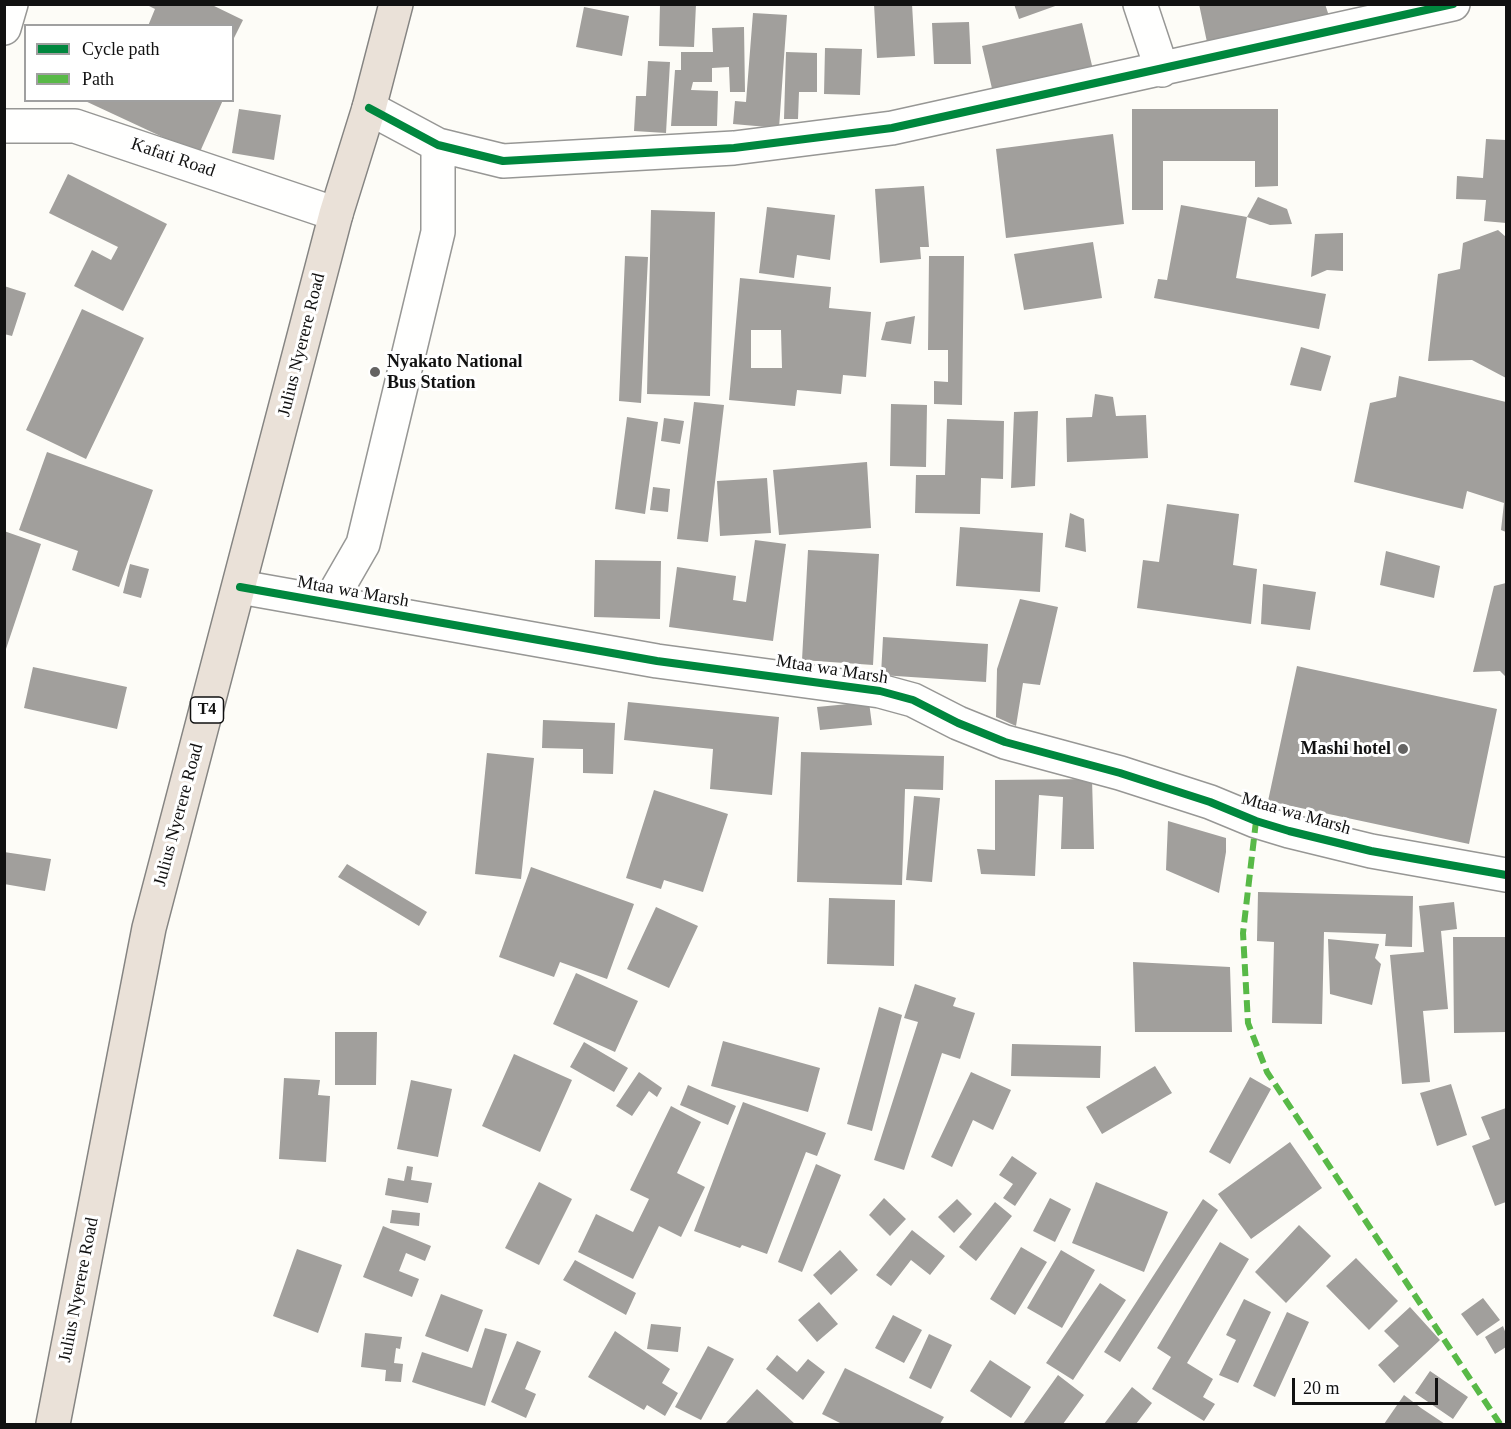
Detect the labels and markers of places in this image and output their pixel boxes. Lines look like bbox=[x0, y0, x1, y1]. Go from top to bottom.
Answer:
place label: Nyakato National Bus Station bbox=[387, 351, 523, 394]
marker: Nyakato National Bus Station bbox=[368, 365, 382, 379]
place label: Mashi hotel bbox=[1300, 738, 1391, 760]
marker: Mashi hotel bbox=[1396, 742, 1410, 756]

